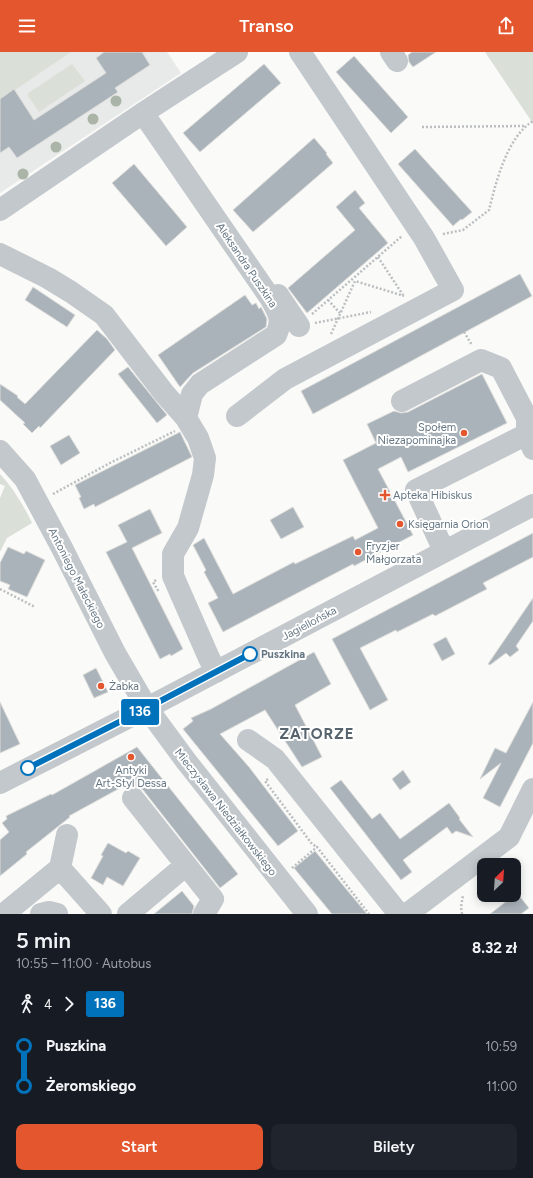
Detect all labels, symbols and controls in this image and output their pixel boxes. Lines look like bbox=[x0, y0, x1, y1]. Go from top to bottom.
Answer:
icon: menu bbox=[16, 15, 38, 37]
text: Transo bbox=[239, 15, 294, 37]
icon: share bbox=[495, 15, 517, 37]
street label: Aleksandra Puszkina bbox=[213, 221, 280, 310]
place label: Społem Niezapominajka bbox=[378, 421, 456, 447]
marker: Społem Niezapominajka bbox=[459, 428, 469, 438]
place label: Apteka Hibiskus bbox=[393, 489, 472, 502]
marker: Apteka Hibiskus bbox=[380, 490, 390, 500]
place label: Księgarnia Orion bbox=[408, 518, 489, 531]
marker: Księgarnia Orion bbox=[395, 519, 405, 529]
street label: Antoniego Małeckiego bbox=[46, 526, 108, 631]
place label: Fryzjer Małgorzata bbox=[366, 540, 421, 566]
marker: Fryzjer Małgorzata bbox=[353, 547, 363, 557]
street label: Jagiellońska bbox=[280, 604, 339, 643]
marker: Puszkina bbox=[242, 646, 258, 662]
place label: Puszkina bbox=[261, 648, 305, 661]
place label: Żabka bbox=[109, 680, 139, 693]
marker: Żabka bbox=[96, 681, 106, 691]
line badge: 136 bbox=[117, 699, 163, 725]
text: 136 bbox=[129, 703, 151, 720]
district label: ZATORZE bbox=[279, 725, 355, 743]
street label: Mieczysława Niedziałkowskiego bbox=[172, 746, 279, 878]
marker: Antyki Art-Styl Dessa bbox=[126, 752, 136, 762]
unlabelled marker bbox=[20, 760, 36, 776]
place label: Antyki Art-Styl Dessa bbox=[95, 764, 167, 790]
north arrow bbox=[477, 858, 521, 902]
map controls bbox=[477, 858, 521, 902]
text: 5 min bbox=[16, 927, 71, 954]
text: 8.32 zł bbox=[472, 939, 517, 957]
text: 10:55 – 11:00 · Autobus bbox=[16, 956, 151, 971]
icon: walk bbox=[16, 993, 38, 1015]
icon: forward bbox=[58, 993, 80, 1015]
text: 136 bbox=[94, 995, 116, 1012]
text: 4 bbox=[44, 997, 52, 1012]
text: Puszkina bbox=[46, 1037, 106, 1055]
text: 10:59 bbox=[485, 1039, 517, 1054]
text: Żeromskiego bbox=[46, 1077, 136, 1095]
text: 11:00 bbox=[486, 1079, 517, 1094]
button: Start bbox=[16, 1124, 263, 1170]
button: Bilety bbox=[271, 1124, 517, 1170]

